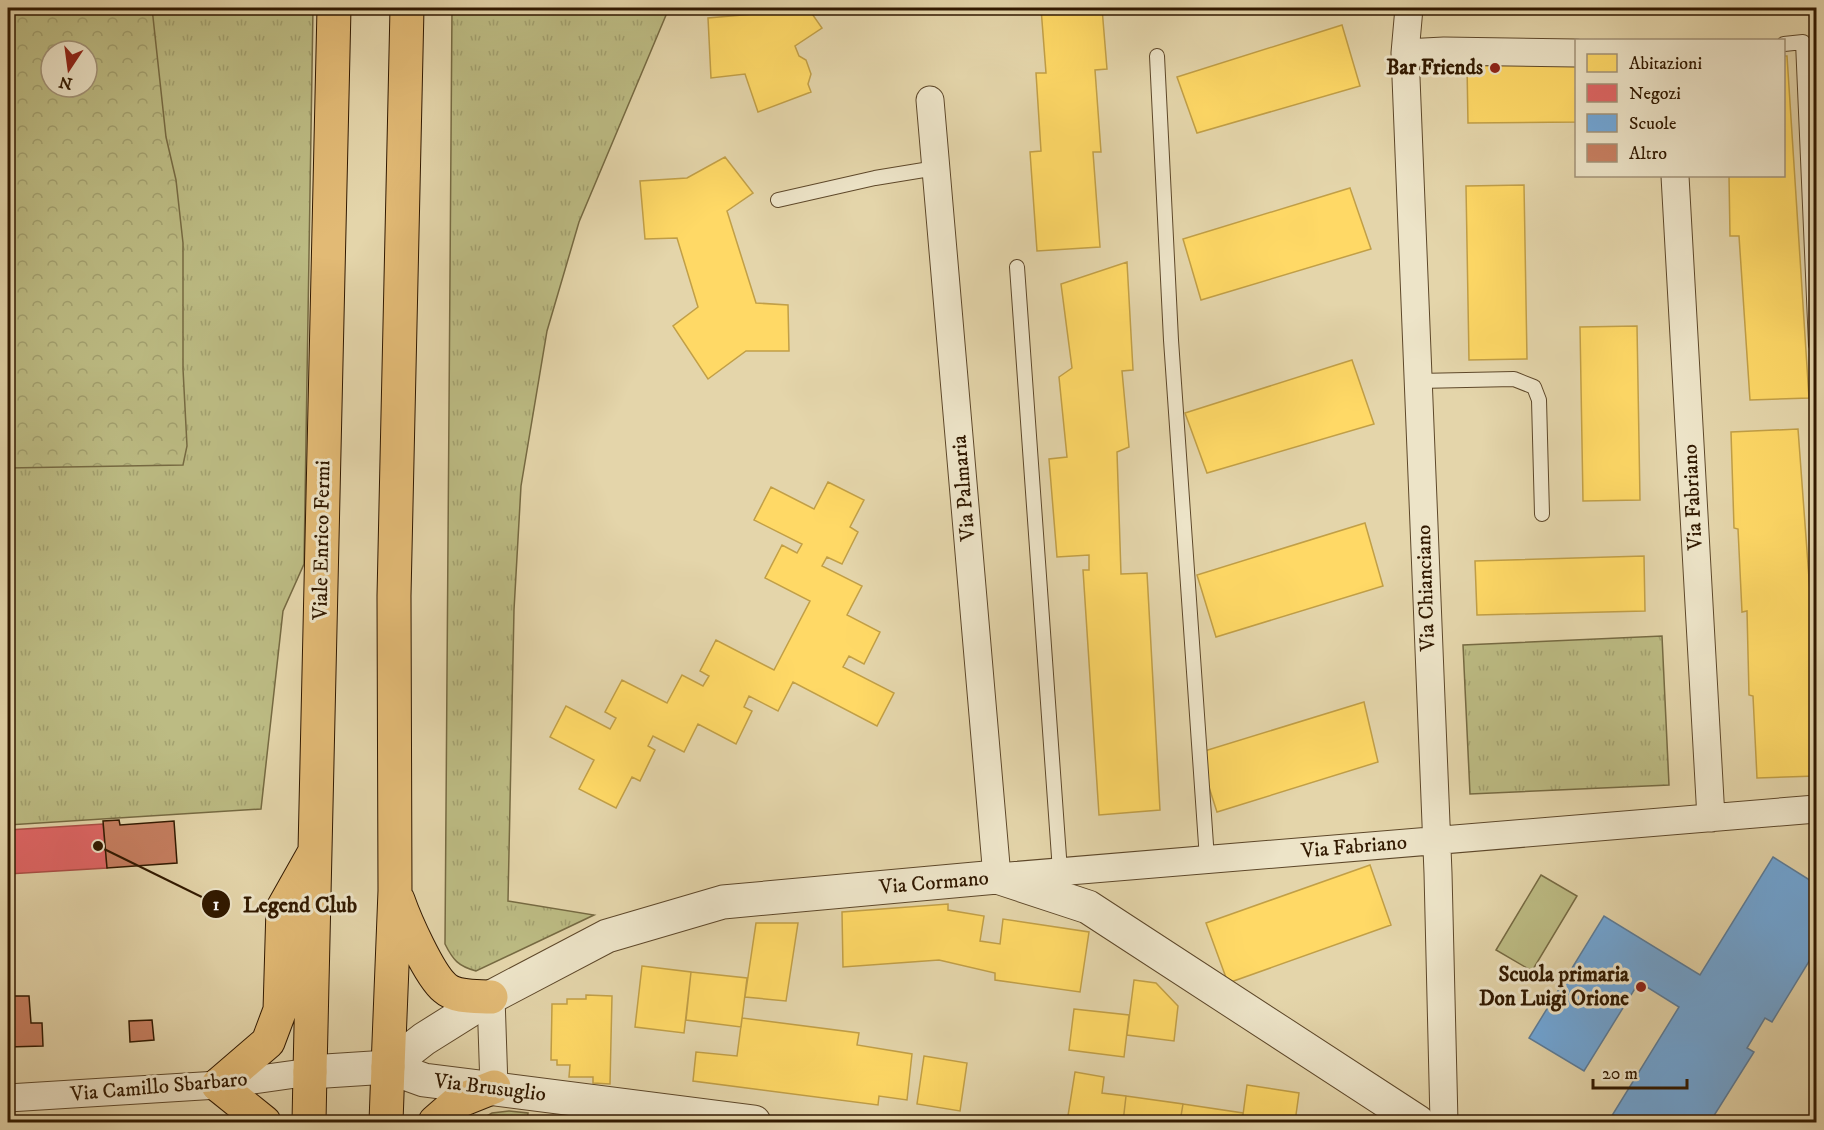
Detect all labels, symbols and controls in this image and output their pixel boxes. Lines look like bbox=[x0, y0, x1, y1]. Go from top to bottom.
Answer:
north arrow bbox=[39, 39, 99, 99]
legend bbox=[1575, 39, 1785, 177]
text: Abitazioni bbox=[1629, 53, 1702, 75]
place label: Bar Friends bbox=[1386, 55, 1483, 81]
marker: Bar Friends bbox=[1488, 61, 1502, 75]
text: N bbox=[57, 71, 75, 94]
text: Negozi bbox=[1629, 83, 1681, 105]
text: Scuole bbox=[1629, 113, 1676, 135]
text: Altro bbox=[1629, 143, 1667, 165]
street label: Via Palmaria bbox=[946, 434, 982, 543]
street label: Via Fabriano bbox=[1677, 443, 1709, 552]
street label: Viale Enrico Fermi bbox=[308, 460, 336, 621]
street label: Via Chianciano bbox=[1411, 524, 1441, 653]
street label: Via Fabriano bbox=[1299, 829, 1408, 865]
street label: Via Cormano bbox=[877, 865, 990, 901]
callout: Legend Club bbox=[201, 884, 369, 924]
text: Legend Club bbox=[243, 892, 357, 919]
text: 1 bbox=[213, 894, 220, 916]
place label: Scuola primaria Don Luigi Orione bbox=[1479, 962, 1630, 1012]
marker: Scuola primaria Don Luigi Orione bbox=[1634, 980, 1648, 994]
scale bar bbox=[1593, 1052, 1688, 1090]
text: 20 m bbox=[1602, 1063, 1638, 1085]
street label: Via Camillo Sbarbaro bbox=[68, 1066, 249, 1108]
street label: Via Brusuglio bbox=[432, 1068, 547, 1108]

